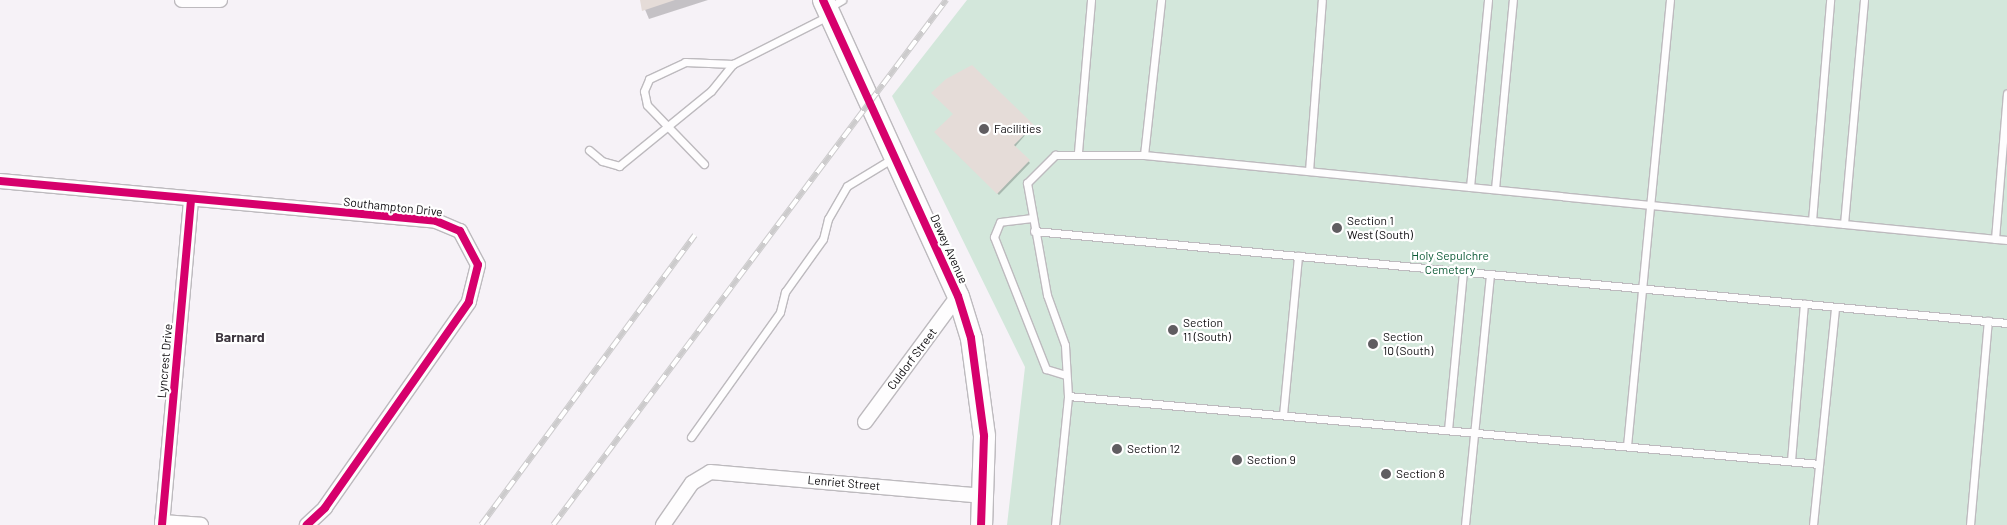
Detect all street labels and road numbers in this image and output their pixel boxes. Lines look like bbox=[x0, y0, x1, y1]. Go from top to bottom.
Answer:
street label: Southampton Drive bbox=[343, 195, 443, 219]
street label: Dewey Avenue bbox=[927, 212, 971, 286]
street label: Lyncrest Drive bbox=[155, 323, 175, 399]
street label: Culdorf Street bbox=[884, 325, 940, 393]
street label: Lenriet Street bbox=[807, 473, 881, 493]

